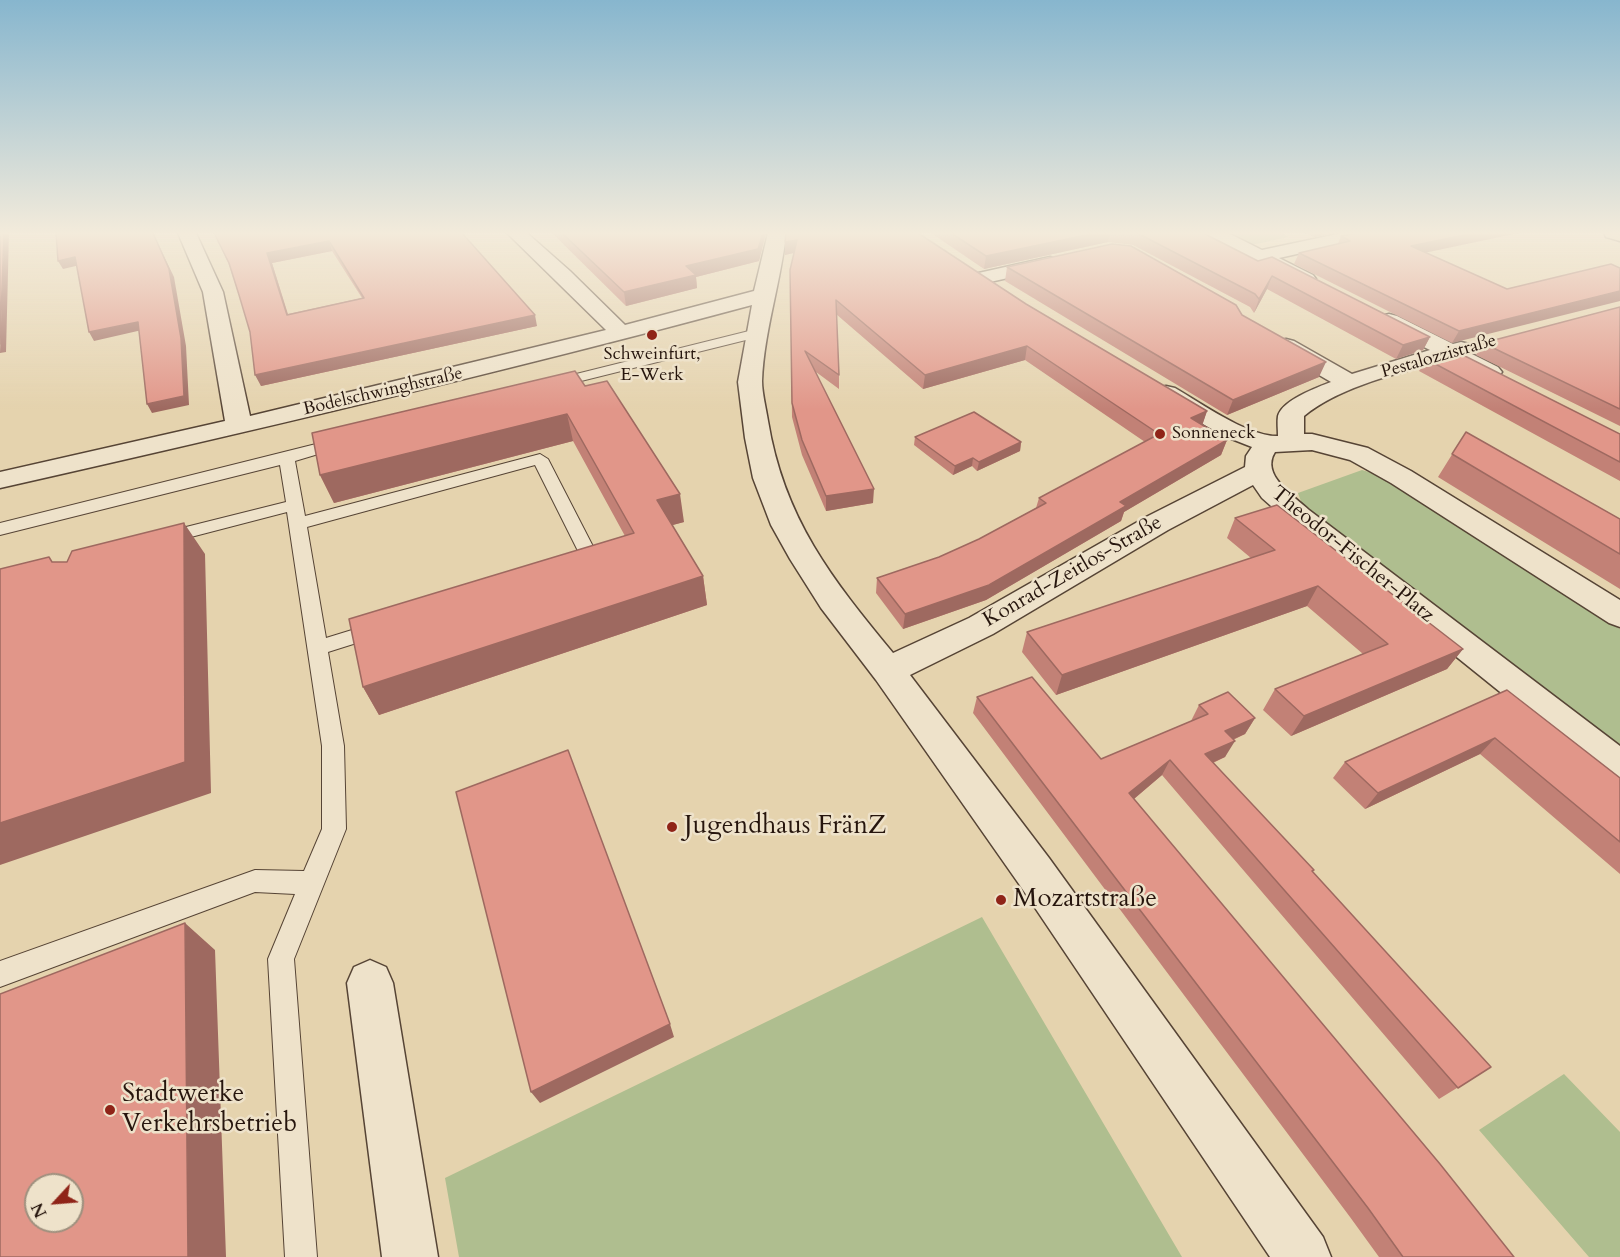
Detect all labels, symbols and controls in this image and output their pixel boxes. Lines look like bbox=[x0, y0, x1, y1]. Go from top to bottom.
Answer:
marker: Schweinfurt, E-Werk bbox=[645, 328, 659, 342]
street label: Pestalozzistraße bbox=[1379, 330, 1499, 384]
place label: Schweinfurt, E-Werk bbox=[603, 344, 701, 386]
street label: Bodelschwinghstraße bbox=[301, 363, 465, 421]
place label: Sonneneck bbox=[1172, 423, 1256, 445]
marker: Sonneneck bbox=[1153, 427, 1167, 441]
street label: Theodor-Fischer-Platz bbox=[1265, 481, 1439, 629]
street label: Konrad-Zeitlos-Straße bbox=[979, 511, 1167, 633]
place label: Jugendhaus FränZ bbox=[684, 811, 887, 843]
marker: Jugendhaus FränZ bbox=[665, 820, 679, 834]
place label: Mozartstraße bbox=[1013, 884, 1157, 916]
marker: Mozartstraße bbox=[994, 893, 1008, 907]
place label: Stadtwerke Verkehrsbetrieb bbox=[122, 1079, 297, 1140]
marker: Stadtwerke Verkehrsbetrieb bbox=[103, 1103, 117, 1117]
north arrow bbox=[24, 1173, 84, 1233]
text: N bbox=[27, 1199, 53, 1221]

